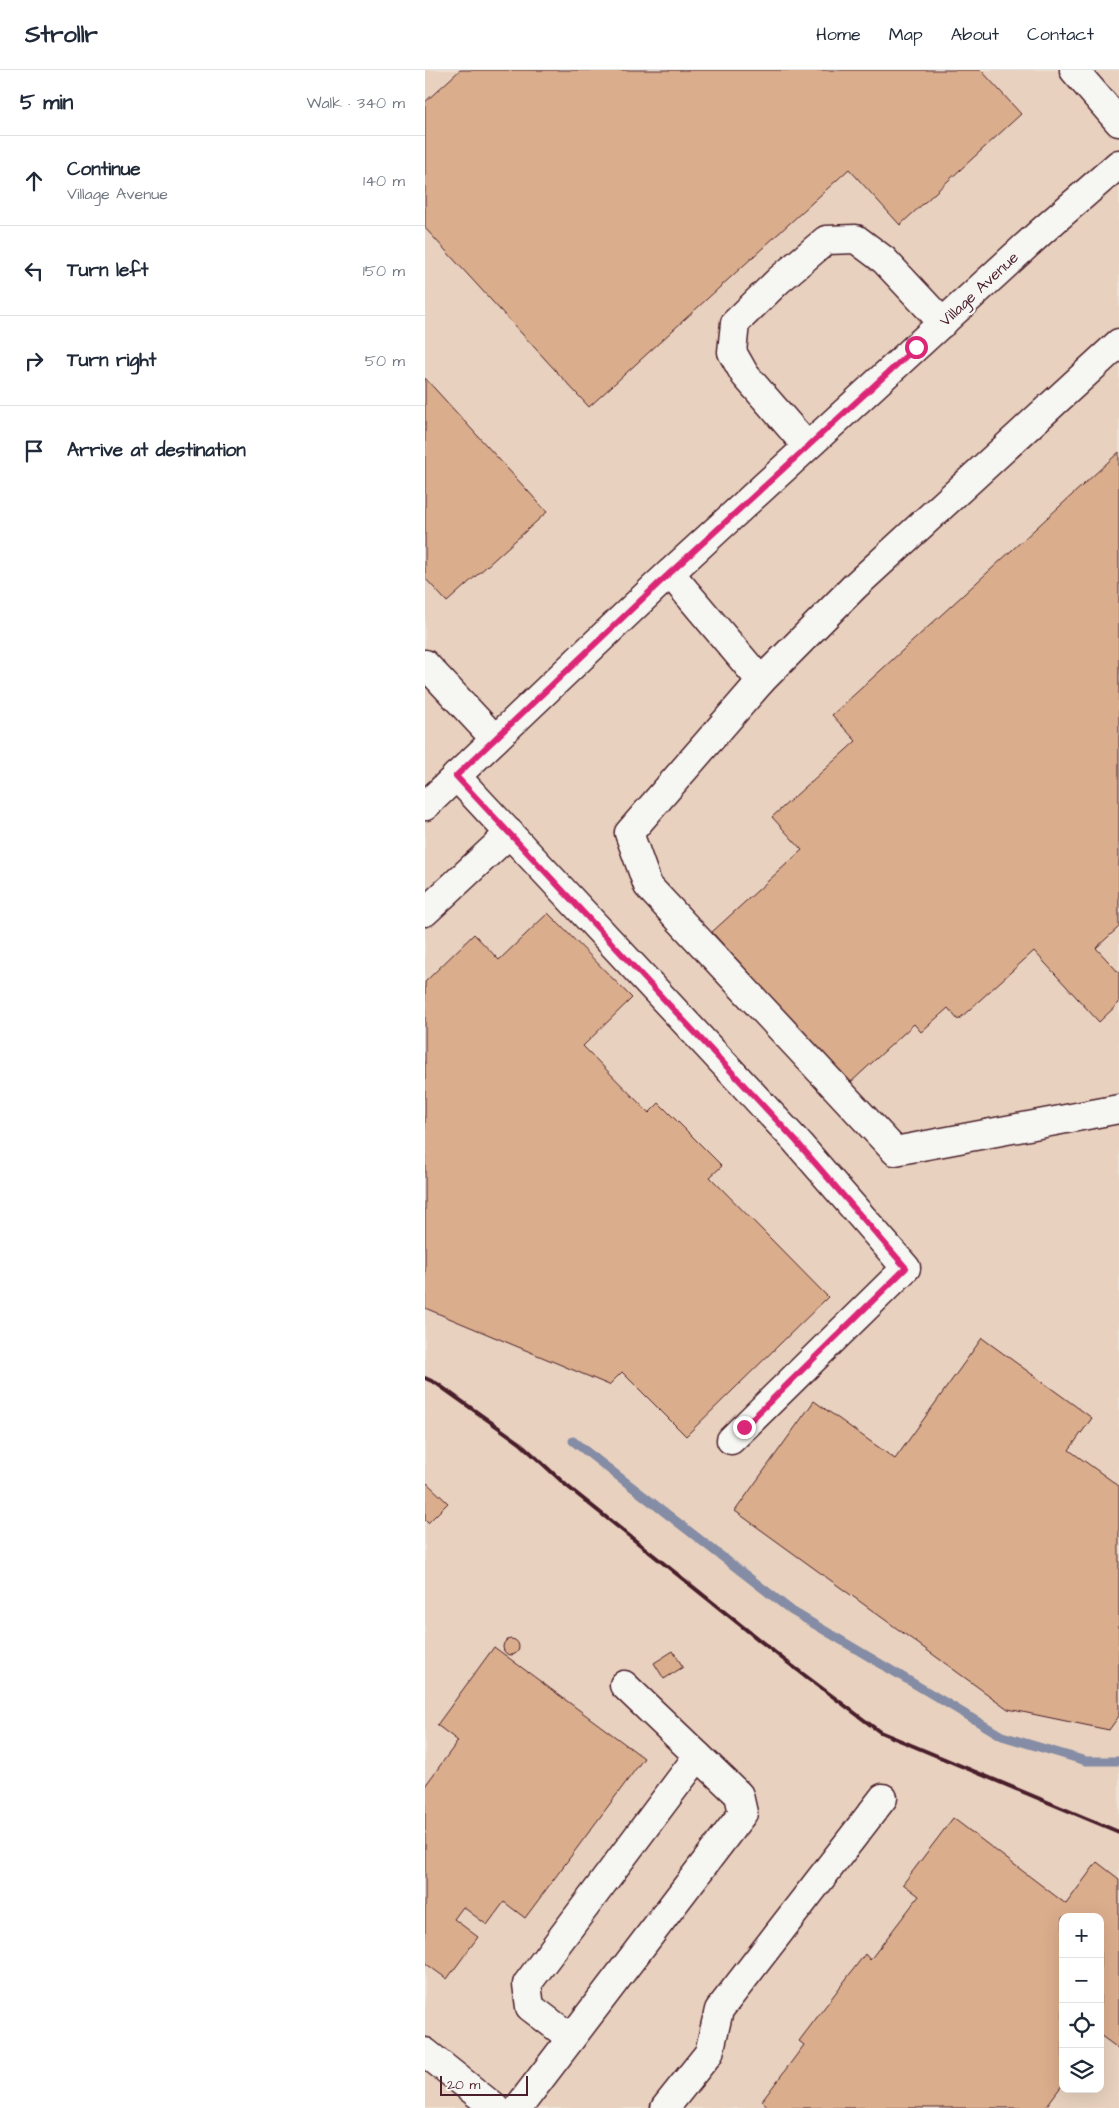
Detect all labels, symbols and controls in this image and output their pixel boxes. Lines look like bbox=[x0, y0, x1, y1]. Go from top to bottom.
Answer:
text: Strollr bbox=[25, 18, 98, 52]
text: Home bbox=[816, 22, 861, 47]
text: Map bbox=[889, 22, 923, 47]
text: About bbox=[951, 22, 999, 47]
text: Contact bbox=[1027, 22, 1094, 47]
text: 5 min bbox=[20, 88, 73, 117]
text: Walk · 340 m bbox=[306, 92, 405, 114]
text: Continue bbox=[67, 156, 141, 183]
icon: ahead bbox=[20, 167, 48, 195]
text: 140 m bbox=[363, 170, 405, 192]
text: Village Avenue bbox=[67, 183, 168, 205]
street label: Village Avenue bbox=[935, 246, 1024, 332]
icon: left bbox=[20, 257, 48, 285]
text: Turn left bbox=[67, 257, 148, 284]
text: 150 m bbox=[363, 260, 405, 282]
route start bbox=[905, 336, 928, 359]
icon: right bbox=[20, 347, 48, 375]
text: Turn right bbox=[67, 347, 156, 374]
text: 50 m bbox=[365, 350, 405, 372]
icon: arrive bbox=[20, 437, 48, 465]
text: Arrive at destination bbox=[67, 437, 246, 464]
route end bbox=[733, 1416, 756, 1439]
map controls bbox=[1059, 1913, 1104, 2093]
button: + bbox=[1059, 1913, 1104, 1958]
button: − bbox=[1059, 1958, 1104, 2003]
button: locate bbox=[1059, 2003, 1104, 2048]
button: layers bbox=[1059, 2048, 1104, 2093]
scale bar bbox=[440, 2073, 527, 2096]
text: 20 m bbox=[447, 2075, 480, 2095]

